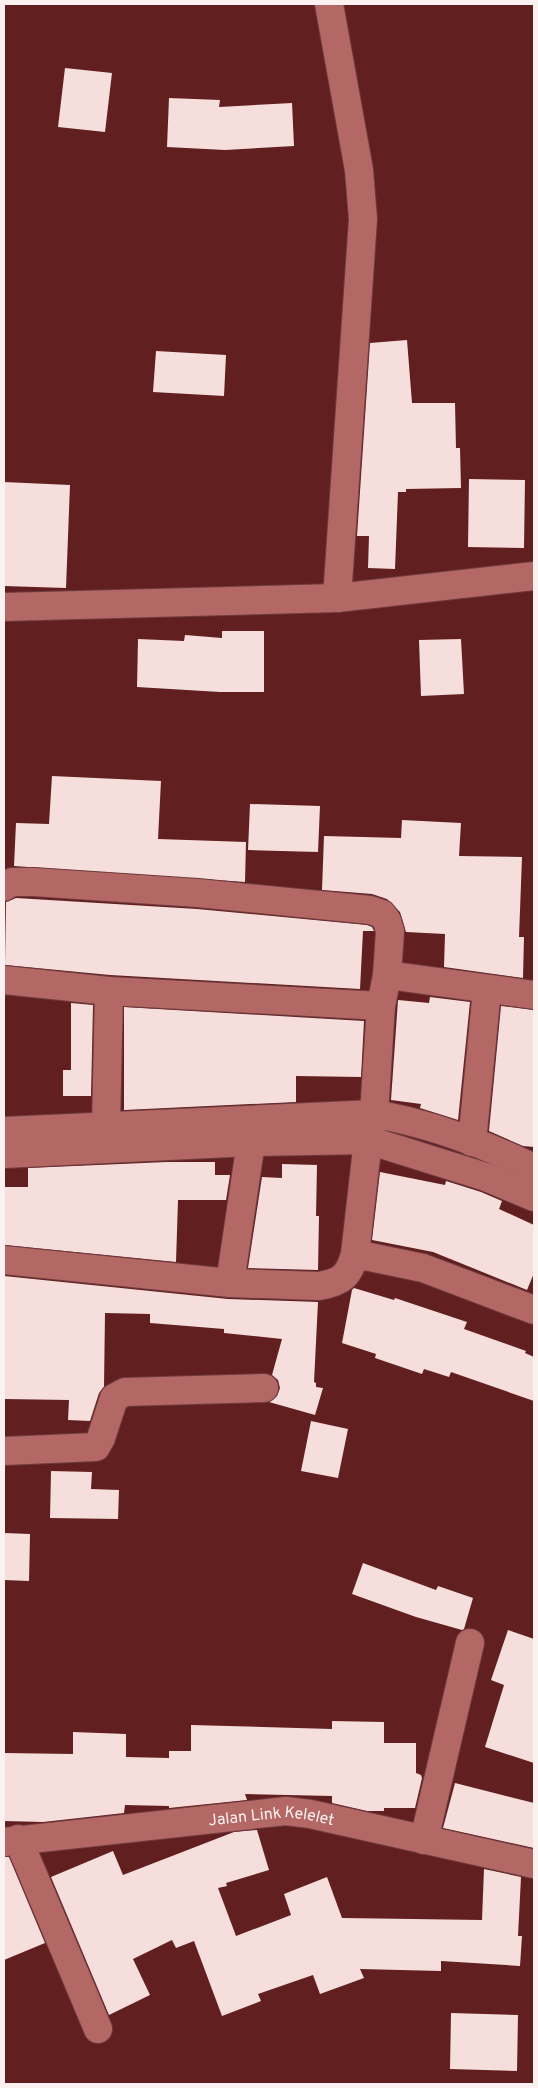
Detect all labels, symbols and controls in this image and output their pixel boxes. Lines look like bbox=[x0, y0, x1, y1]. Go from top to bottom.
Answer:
street label: Jalan Link Kelelet bbox=[207, 1803, 336, 1831]

